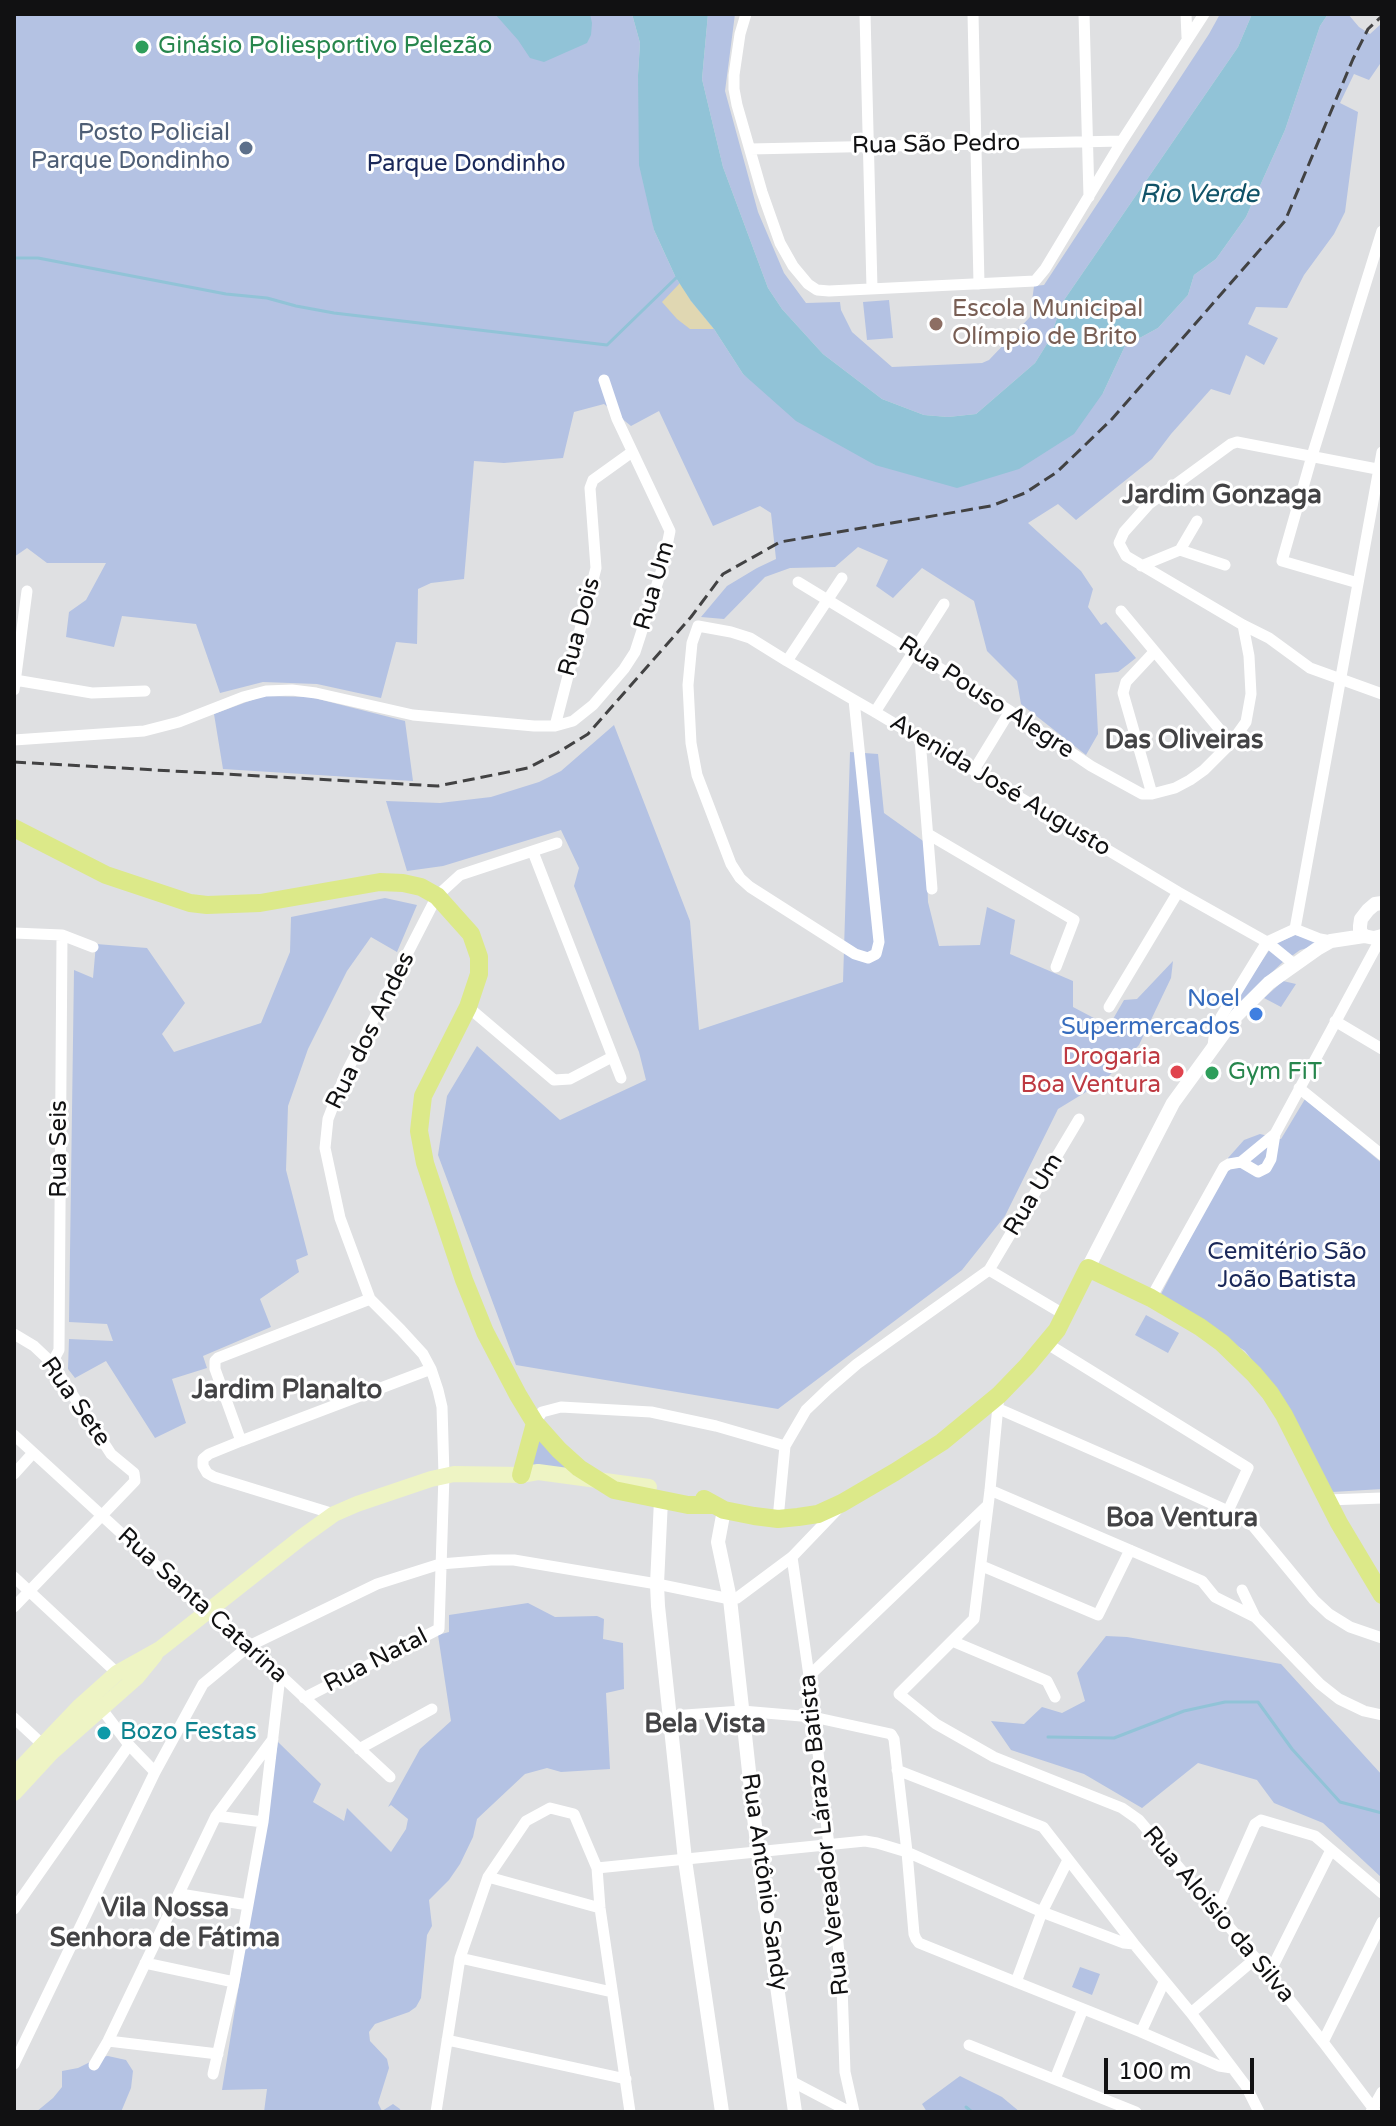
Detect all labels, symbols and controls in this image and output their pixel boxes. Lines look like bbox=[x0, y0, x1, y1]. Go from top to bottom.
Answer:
place label: Ginásio Poliesportivo Pelezão bbox=[158, 33, 492, 61]
marker: Ginásio Poliesportivo Pelezão bbox=[133, 38, 151, 56]
place label: Posto Policial Parque Dondinho bbox=[31, 120, 230, 176]
street label: Rua São Pedro bbox=[852, 129, 1020, 161]
marker: Posto Policial Parque Dondinho bbox=[237, 139, 255, 157]
park label: Parque Dondinho bbox=[366, 151, 566, 179]
water label: Rio Verde bbox=[1139, 179, 1259, 211]
place label: Escola Municipal Olímpio de Brito bbox=[952, 296, 1143, 352]
marker: Escola Municipal Olímpio de Brito bbox=[927, 315, 945, 333]
district label: Jardim Gonzaga bbox=[1122, 480, 1322, 512]
street label: Rua Um bbox=[629, 538, 681, 634]
street label: Rua Dois bbox=[553, 574, 607, 680]
street label: Rua Pouso Alegre bbox=[893, 630, 1079, 766]
street label: Avenida José Augusto bbox=[884, 709, 1116, 863]
district label: Das Oliveiras bbox=[1105, 725, 1263, 757]
street label: Rua dos Andes bbox=[320, 948, 422, 1114]
place label: Noel Supermercados bbox=[1061, 986, 1240, 1042]
marker: Noel Supermercados bbox=[1247, 1005, 1265, 1023]
place label: Drogaria Boa Ventura bbox=[1020, 1044, 1161, 1100]
place label: Gym FiT bbox=[1228, 1059, 1322, 1087]
marker: Drogaria Boa Ventura bbox=[1168, 1063, 1186, 1081]
marker: Gym FiT bbox=[1203, 1064, 1221, 1082]
street label: Rua Seis bbox=[46, 1100, 74, 1198]
street label: Rua Um bbox=[998, 1148, 1070, 1242]
park label: Cemitério São João Batista bbox=[1207, 1239, 1367, 1295]
street label: Rua Sete bbox=[34, 1352, 116, 1452]
district label: Jardim Planalto bbox=[192, 1375, 382, 1407]
district label: Boa Ventura bbox=[1106, 1503, 1258, 1535]
street label: Rua Santa Catarina bbox=[111, 1522, 293, 1690]
street label: Rua Natal bbox=[319, 1623, 433, 1699]
street label: Rua Vereador Lárazo Batista bbox=[794, 1673, 856, 1997]
district label: Bela Vista bbox=[644, 1709, 766, 1741]
place label: Bozo Festas bbox=[120, 1719, 257, 1747]
marker: Bozo Festas bbox=[95, 1724, 113, 1742]
street label: Rua Antônio Sandy bbox=[734, 1771, 794, 1993]
street label: Rua Aloisio da Silva bbox=[1136, 1821, 1300, 2009]
district label: Vila Nossa Senhora de Fátima bbox=[50, 1893, 280, 1954]
scale bar bbox=[1108, 2042, 1258, 2092]
text: 100 m bbox=[1118, 2057, 1192, 2086]

